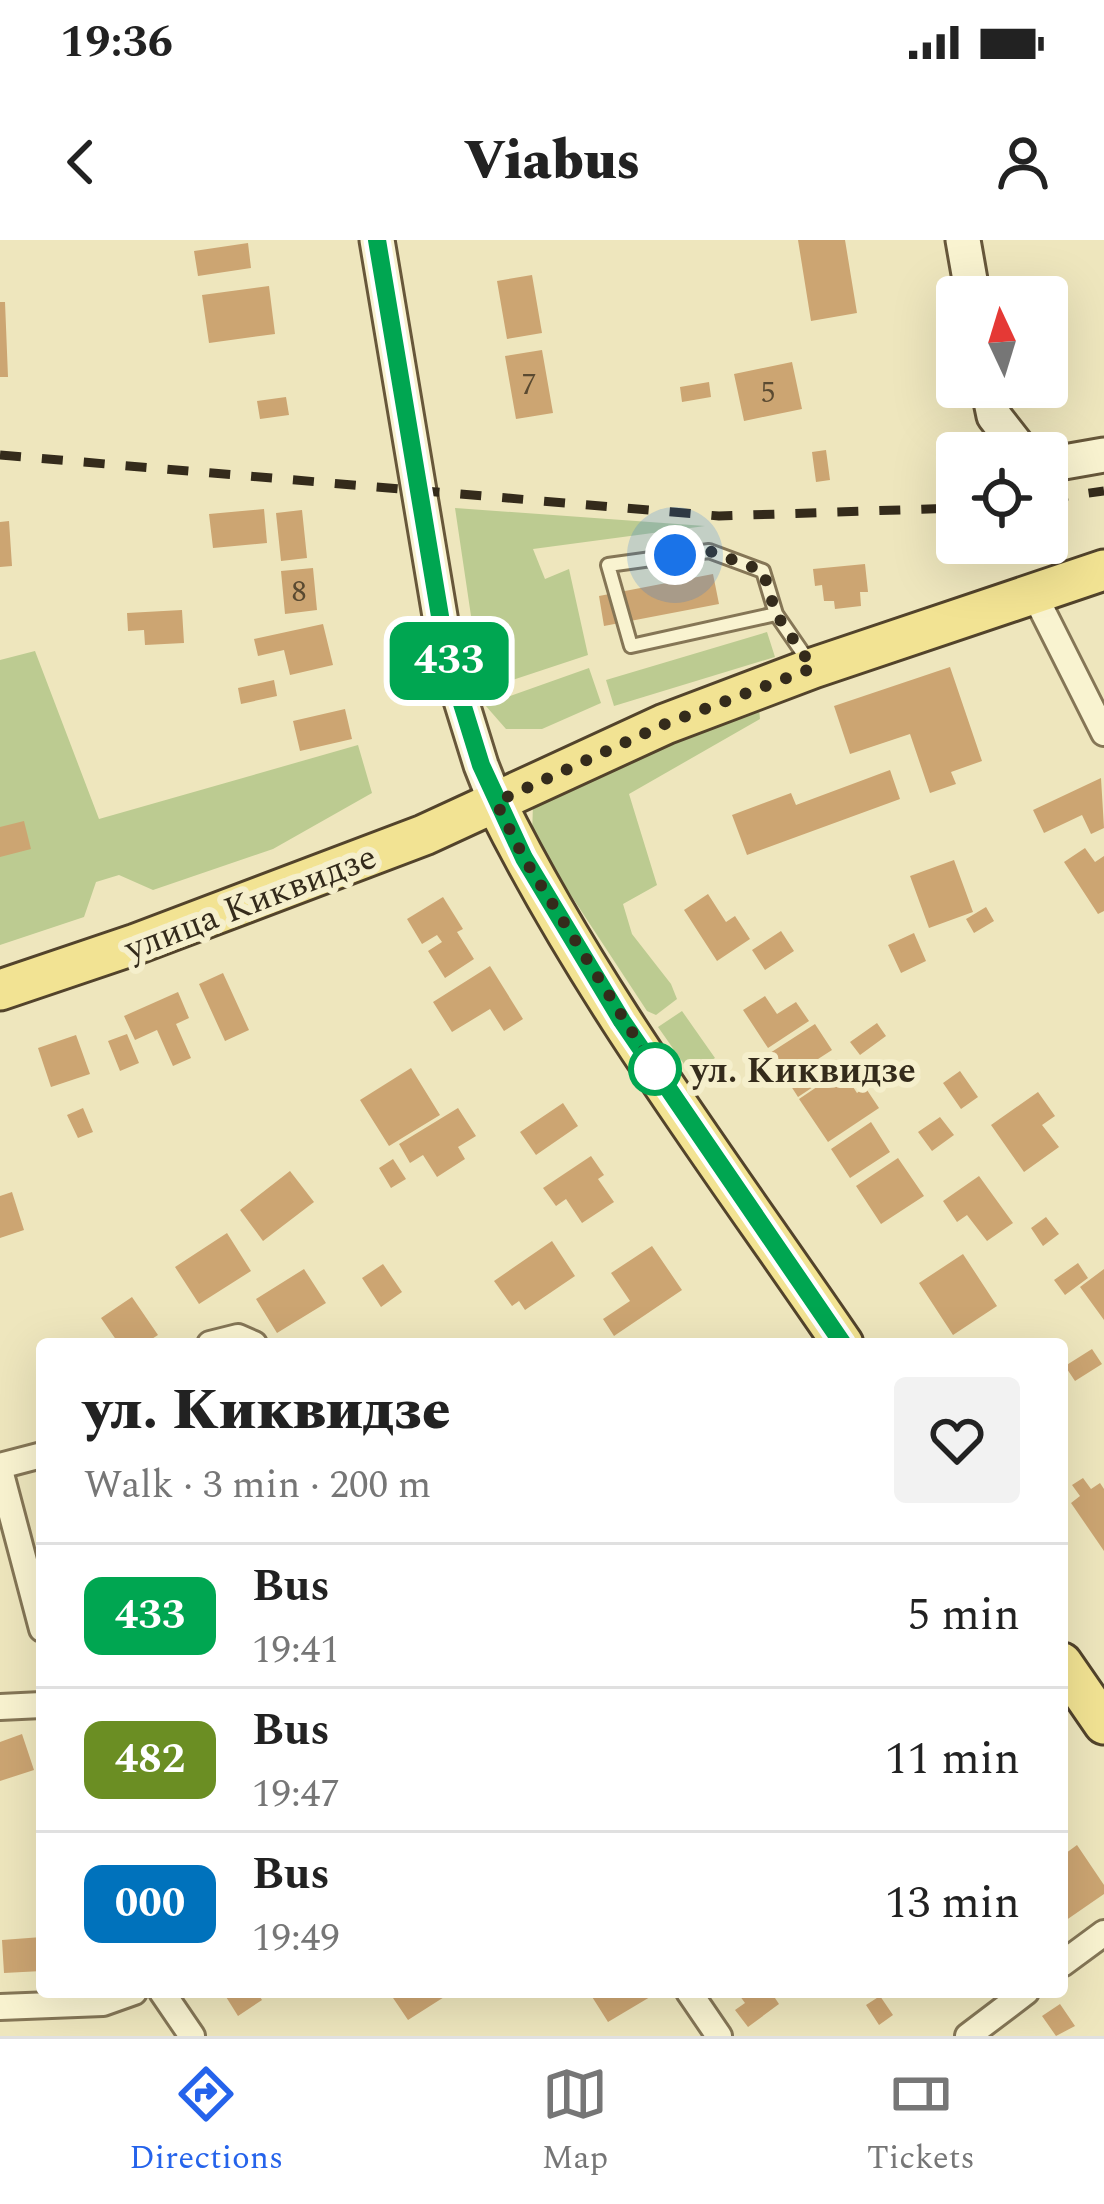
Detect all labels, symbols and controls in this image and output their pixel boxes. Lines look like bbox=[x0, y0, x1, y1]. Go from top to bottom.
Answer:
text: 19:36 bbox=[60, 8, 173, 77]
text: Viabus bbox=[464, 121, 640, 203]
icon: back bbox=[48, 129, 114, 195]
icon: person bbox=[990, 129, 1056, 195]
north arrow bbox=[936, 276, 1068, 408]
map controls bbox=[936, 276, 1068, 564]
house number: 7 bbox=[522, 362, 537, 408]
house number: 5 bbox=[761, 370, 776, 416]
button: locate bbox=[936, 432, 1068, 564]
your location bbox=[645, 525, 705, 585]
house number: 8 bbox=[292, 569, 307, 615]
line badge: 433 bbox=[380, 622, 518, 700]
text: 433 bbox=[414, 629, 484, 692]
street label: улица Киквидзе bbox=[116, 830, 385, 977]
marker: ул. Киквидзе bbox=[630, 1044, 680, 1094]
place label: ул. Киквидзе bbox=[689, 1044, 916, 1099]
text: ул. Киквидзе bbox=[84, 1368, 451, 1454]
button: heart bbox=[894, 1377, 1020, 1503]
text: Walk · 3 min · 200 m bbox=[84, 1456, 431, 1515]
text: Bus bbox=[252, 1552, 330, 1621]
text: 5 min bbox=[907, 1581, 1020, 1650]
text: 433 bbox=[115, 1584, 185, 1647]
text: 19:41 bbox=[252, 1621, 340, 1680]
text: Bus bbox=[252, 1696, 330, 1765]
text: 11 min bbox=[885, 1725, 1020, 1794]
text: 482 bbox=[115, 1728, 185, 1791]
text: 19:47 bbox=[252, 1765, 340, 1824]
text: Bus bbox=[252, 1840, 330, 1909]
text: 13 min bbox=[885, 1869, 1020, 1938]
text: 000 bbox=[115, 1872, 185, 1935]
text: 19:49 bbox=[252, 1909, 340, 1968]
tab: Directions bbox=[129, 2061, 283, 2183]
tab: Map bbox=[542, 2061, 608, 2183]
tab: Tickets bbox=[867, 2061, 975, 2183]

